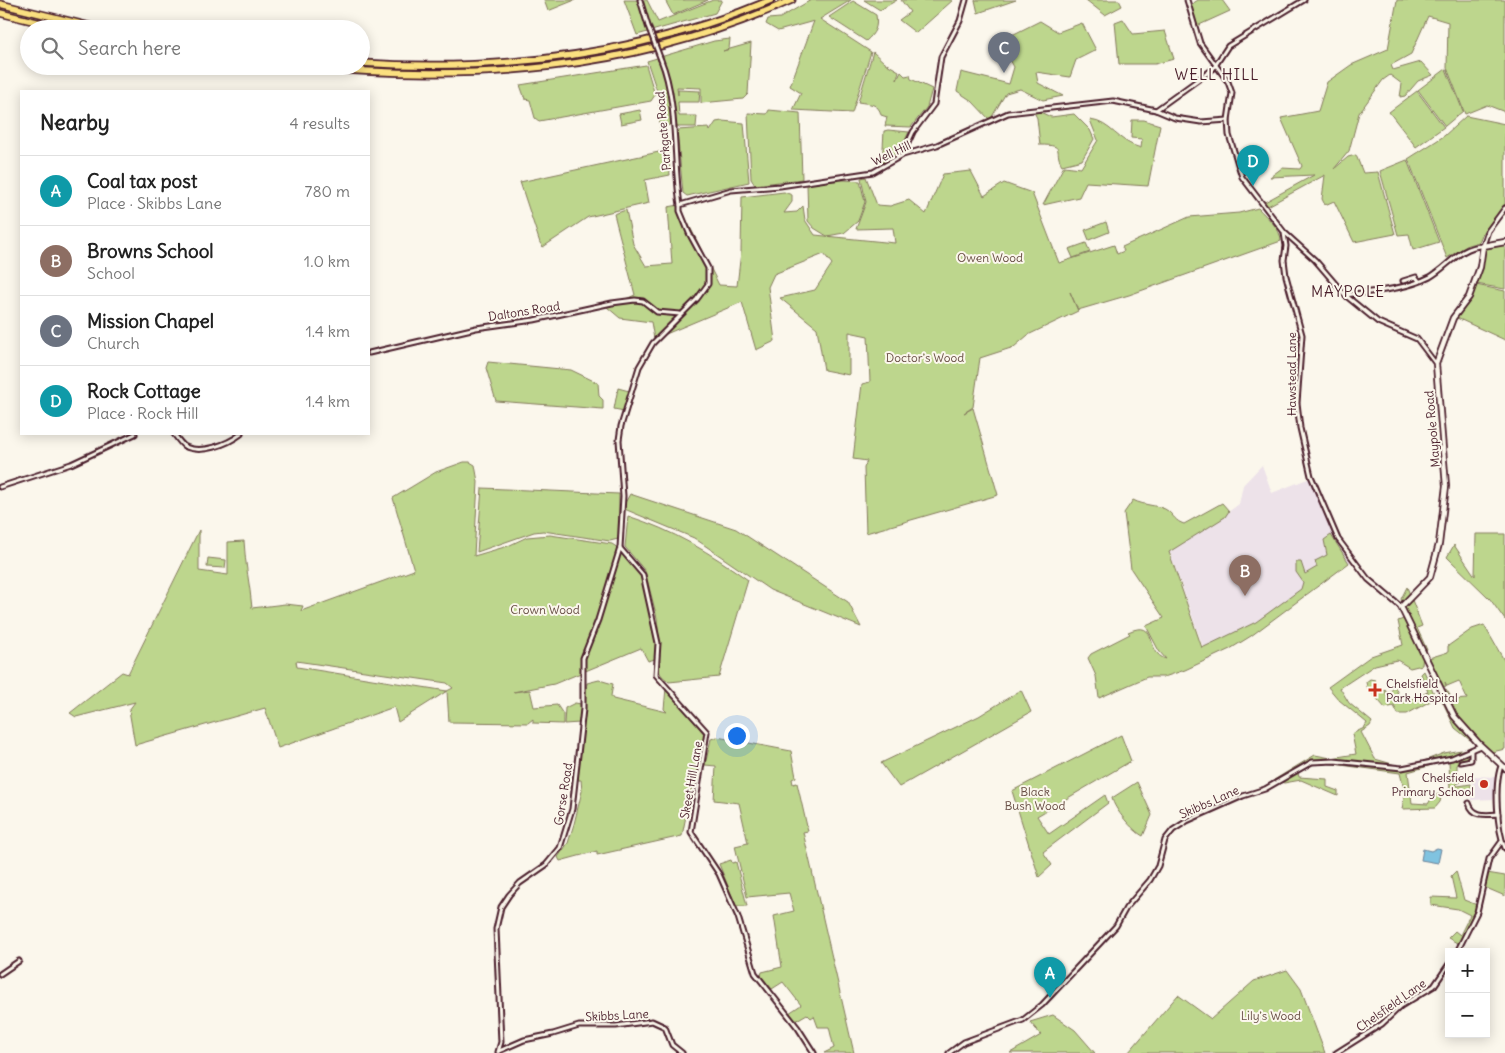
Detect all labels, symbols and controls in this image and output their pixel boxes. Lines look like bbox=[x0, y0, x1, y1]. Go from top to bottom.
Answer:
search box bbox=[20, 20, 370, 75]
pin: C bbox=[988, 32, 1020, 73]
icon: search bbox=[38, 34, 66, 62]
text: Search here bbox=[78, 36, 181, 60]
district label: WELL HILL bbox=[1175, 65, 1259, 84]
street label: Parkgate Road bbox=[652, 91, 674, 171]
text: Nearby bbox=[40, 109, 110, 136]
text: 4 results bbox=[289, 113, 350, 133]
street label: Well Hill bbox=[869, 137, 913, 169]
pin: D bbox=[1237, 145, 1269, 186]
text: Coal tax post bbox=[87, 169, 197, 193]
text: A bbox=[51, 181, 61, 201]
text: 780 m bbox=[305, 181, 350, 201]
text: Place · Skibbs Lane bbox=[87, 193, 222, 213]
text: Browns School bbox=[87, 239, 214, 263]
park label: Owen Wood bbox=[957, 250, 1023, 265]
text: B bbox=[51, 251, 61, 271]
text: 1.0 km bbox=[304, 251, 350, 271]
text: School bbox=[87, 263, 135, 283]
district label: MAYPOLE bbox=[1311, 282, 1385, 301]
street label: Daltons Road bbox=[487, 298, 561, 324]
text: Mission Chapel bbox=[87, 309, 214, 333]
text: C bbox=[51, 321, 61, 341]
text: 1.4 km bbox=[305, 321, 350, 341]
street label: Hawstead Lane bbox=[1284, 332, 1299, 416]
text: Church bbox=[87, 333, 140, 353]
park label: Doctor's Wood bbox=[886, 350, 964, 365]
text: Rock Cottage bbox=[87, 379, 201, 403]
street label: Maypole Road bbox=[1421, 390, 1443, 468]
text: D bbox=[50, 391, 62, 411]
text: 1.4 km bbox=[305, 391, 350, 411]
text: Place · Rock Hill bbox=[87, 403, 198, 423]
pin: B bbox=[1229, 555, 1261, 596]
park label: Crown Wood bbox=[510, 602, 580, 617]
place label: Chelsfield Park Hospital bbox=[1386, 676, 1458, 705]
marker: Chelsfield Park Hospital bbox=[1368, 683, 1382, 697]
your location bbox=[724, 723, 750, 749]
street label: Skeet Hill Lane bbox=[677, 740, 705, 820]
street label: Gorse Road bbox=[551, 762, 575, 826]
place label: Chelsfield Primary School bbox=[1391, 770, 1474, 799]
marker: Chelsfield Primary School bbox=[1478, 778, 1490, 790]
street label: Skibbs Lane bbox=[1177, 782, 1241, 822]
park label: Black Bush Wood bbox=[1004, 784, 1066, 813]
map controls bbox=[1445, 948, 1490, 1038]
button: + bbox=[1445, 948, 1490, 993]
pin: A bbox=[1034, 957, 1066, 998]
street label: Chelsfield Lane bbox=[1353, 975, 1429, 1035]
button: − bbox=[1445, 993, 1490, 1038]
street label: Skibbs Lane bbox=[585, 1006, 649, 1024]
park label: Lily's Wood bbox=[1241, 1008, 1301, 1023]

